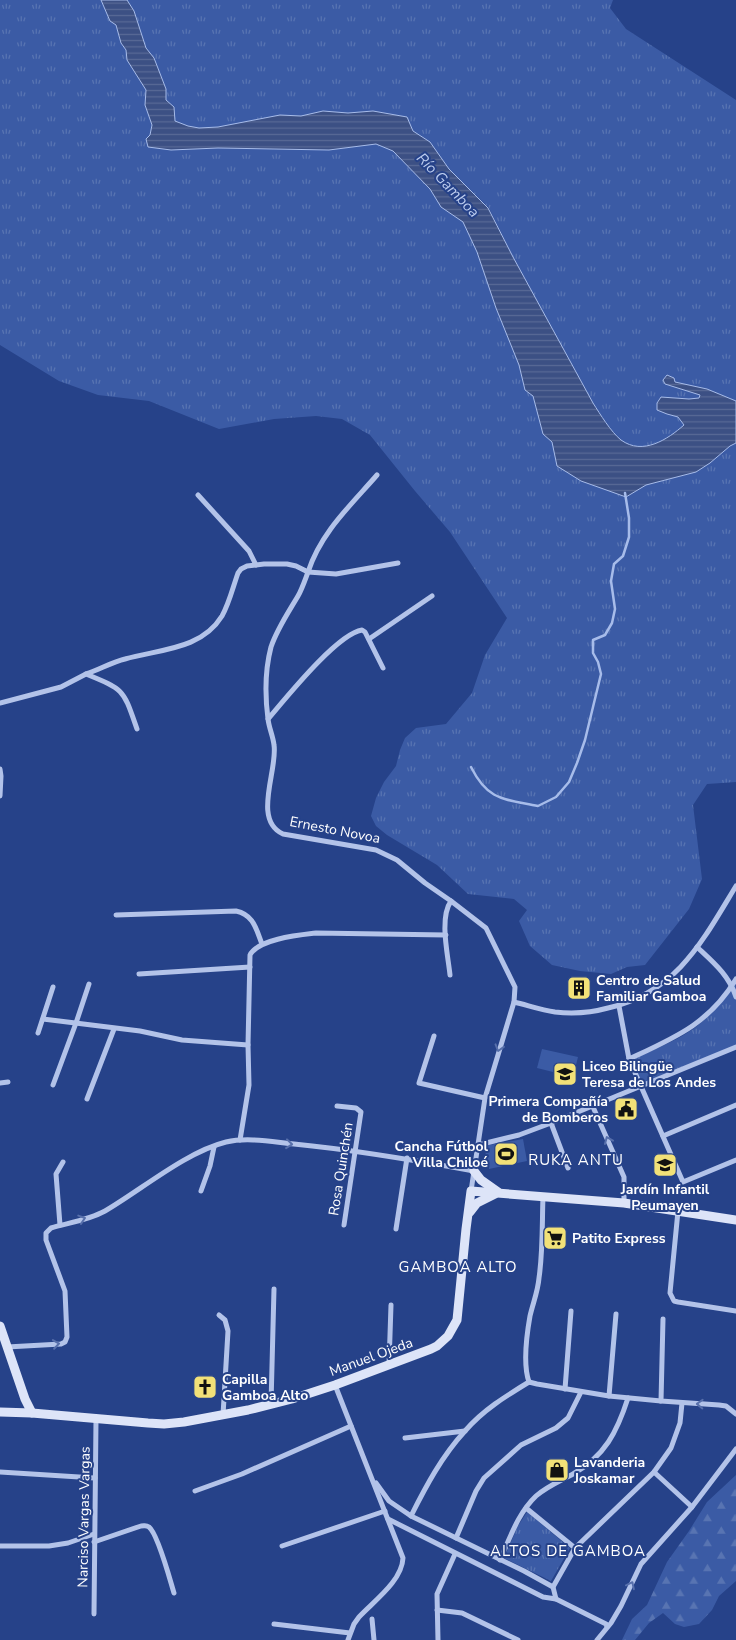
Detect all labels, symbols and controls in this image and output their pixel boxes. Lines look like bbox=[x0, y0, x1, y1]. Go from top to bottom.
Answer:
water label: Río Gamboa bbox=[412, 148, 484, 222]
street label: Ernesto Novoa bbox=[288, 812, 382, 848]
place label: Centro de Salud Familiar Gamboa bbox=[596, 971, 706, 1006]
building icon: Centro de Salud Familiar Gamboa bbox=[566, 975, 592, 1001]
one-way arrow bbox=[495, 1044, 505, 1052]
place label: Liceo Bilingüe Teresa de Los Andes bbox=[582, 1057, 716, 1092]
school or university icon: Liceo Bilingüe Teresa de Los Andes bbox=[552, 1061, 578, 1087]
place label: Primera Compañía de Bomberos bbox=[488, 1092, 608, 1127]
public building icon: Primera Compañía de Bomberos bbox=[613, 1096, 639, 1122]
street label: Rosa Quinchén bbox=[324, 1121, 358, 1217]
one-way arrow bbox=[603, 1136, 614, 1145]
place label: Cancha Fútbol Villa Chiloé bbox=[395, 1137, 489, 1172]
one-way arrow bbox=[285, 1138, 293, 1149]
sports icon: Cancha Fútbol Villa Chiloé bbox=[493, 1141, 519, 1167]
district label: RUKA ANTU bbox=[528, 1150, 624, 1170]
school or university icon: Jardín Infantil Peumayen bbox=[652, 1152, 678, 1178]
place label: Jardín Infantil Peumayen bbox=[620, 1180, 710, 1215]
one-way arrow bbox=[78, 1214, 86, 1224]
supermarket icon: Patito Express bbox=[542, 1225, 568, 1251]
place label: Patito Express bbox=[572, 1229, 666, 1248]
district label: GAMBOA ALTO bbox=[399, 1257, 517, 1277]
street label: Manuel Ojeda bbox=[327, 1333, 415, 1381]
one-way arrow bbox=[51, 1339, 60, 1349]
place label: Capilla Gamboa Alto bbox=[222, 1370, 308, 1405]
church icon: Capilla Gamboa Alto bbox=[192, 1374, 218, 1400]
one-way arrow bbox=[696, 1398, 704, 1409]
street label: Narciso Vargas Vargas bbox=[73, 1446, 95, 1588]
place label: Lavanderia Joskamar bbox=[573, 1453, 645, 1488]
shop icon: Lavanderia Joskamar bbox=[544, 1457, 570, 1483]
district label: ALTOS DE GAMBOA bbox=[490, 1541, 646, 1561]
one-way arrow bbox=[625, 1581, 635, 1590]

